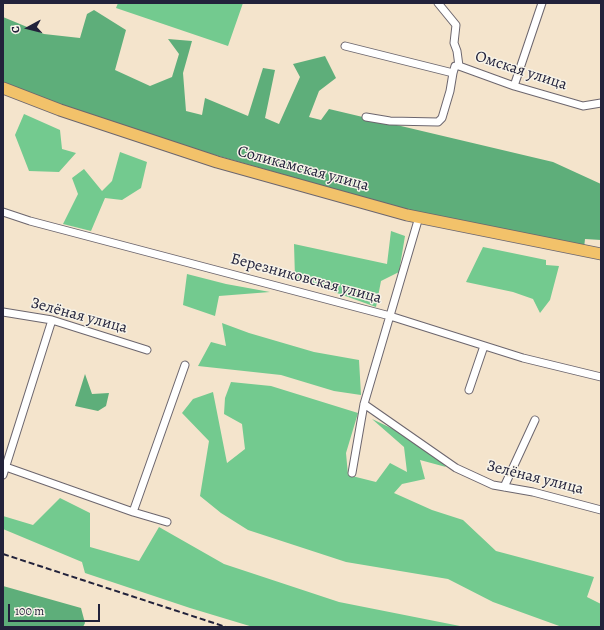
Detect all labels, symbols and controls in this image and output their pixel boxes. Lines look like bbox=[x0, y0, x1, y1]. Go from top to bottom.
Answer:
north arrow bbox=[8, 8, 48, 48]
text: С bbox=[8, 25, 23, 34]
street label: Омская улица bbox=[472, 47, 570, 95]
street label: Соликамская улица bbox=[235, 142, 371, 196]
street label: Березниковская улица bbox=[228, 250, 384, 308]
street label: Зелёная улица bbox=[29, 294, 129, 338]
street label: Зелёная улица bbox=[485, 457, 585, 499]
scale bar bbox=[10, 596, 102, 622]
text: 100 m bbox=[15, 603, 44, 619]

